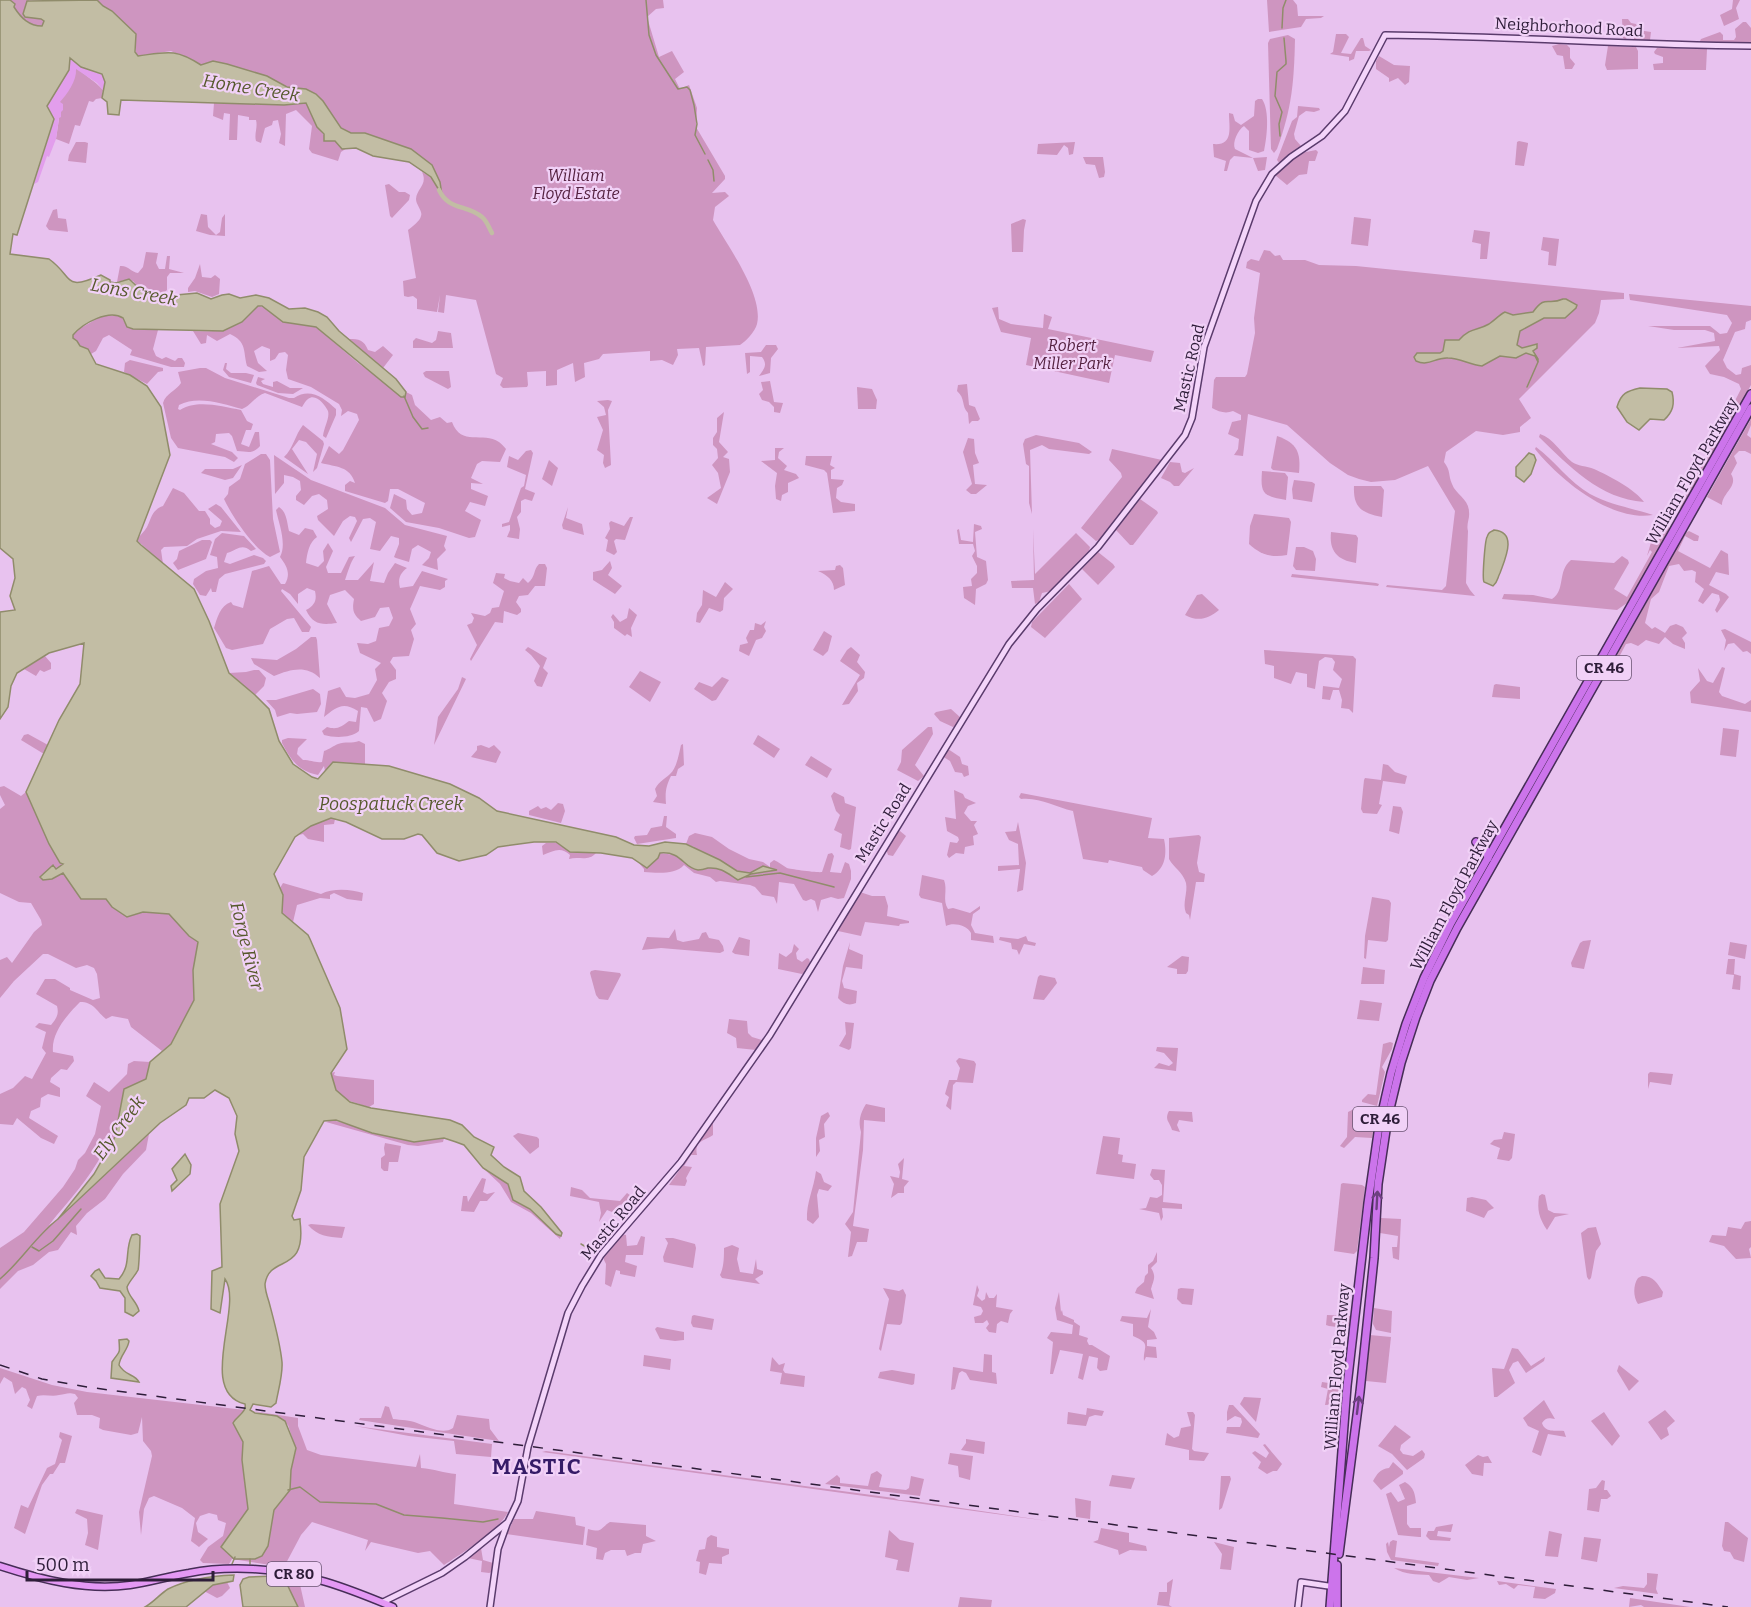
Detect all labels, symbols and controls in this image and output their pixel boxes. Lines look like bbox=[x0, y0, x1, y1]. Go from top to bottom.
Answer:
street label: Neighborhood Road bbox=[1494, 14, 1644, 40]
water label: Home Creek bbox=[201, 69, 301, 107]
park label: William Floyd Estate bbox=[533, 166, 619, 203]
water label: Lons Creek bbox=[89, 274, 179, 311]
street label: Mastic Road bbox=[1170, 322, 1208, 414]
park label: Robert Miller Park bbox=[1033, 336, 1111, 373]
street label: William Floyd Parkway bbox=[1642, 393, 1742, 548]
road number: CR 46 bbox=[1577, 656, 1631, 680]
street label: Mastic Road bbox=[851, 779, 915, 866]
water label: Poospatuck Creek bbox=[319, 793, 463, 815]
street label: William Floyd Parkway bbox=[1406, 816, 1502, 973]
water label: Forge River bbox=[225, 900, 269, 993]
water label: Ely Creek bbox=[88, 1092, 150, 1164]
road number: CR 46 bbox=[1353, 1107, 1407, 1131]
street label: Mastic Road bbox=[577, 1182, 650, 1264]
one-way arrow bbox=[1372, 1190, 1383, 1210]
street label: William Floyd Parkway bbox=[1320, 1282, 1354, 1451]
one-way arrow bbox=[1353, 1396, 1364, 1415]
district label: MASTIC bbox=[492, 1453, 582, 1480]
scale bar bbox=[27, 1544, 213, 1582]
text: 500 m bbox=[36, 1554, 89, 1576]
road number: CR 80 bbox=[267, 1562, 321, 1586]

